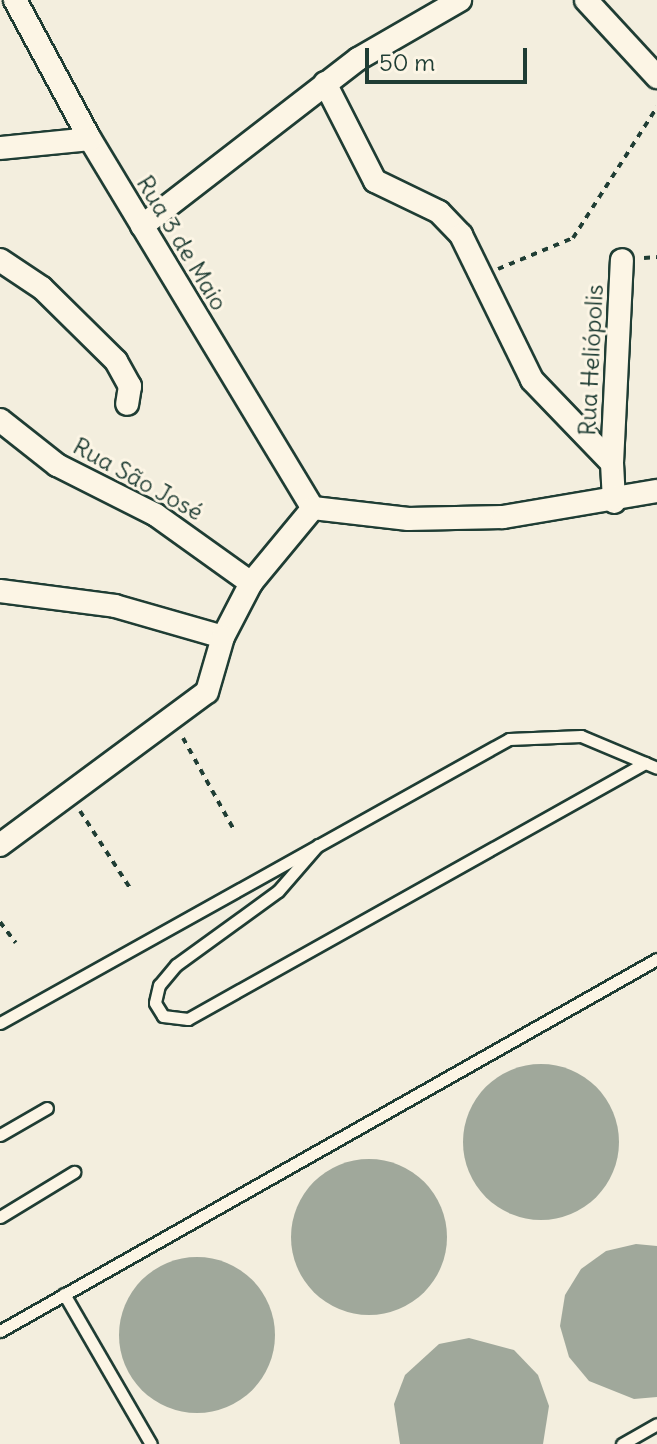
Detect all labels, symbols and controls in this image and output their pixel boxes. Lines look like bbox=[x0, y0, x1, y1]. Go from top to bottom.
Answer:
scale bar bbox=[369, 32, 531, 82]
text: 50 m bbox=[379, 47, 435, 77]
street label: Rua 3 de Maio bbox=[130, 170, 234, 316]
street label: Rua Heliópolis bbox=[573, 284, 609, 436]
street label: Rua São José bbox=[68, 431, 208, 527]

